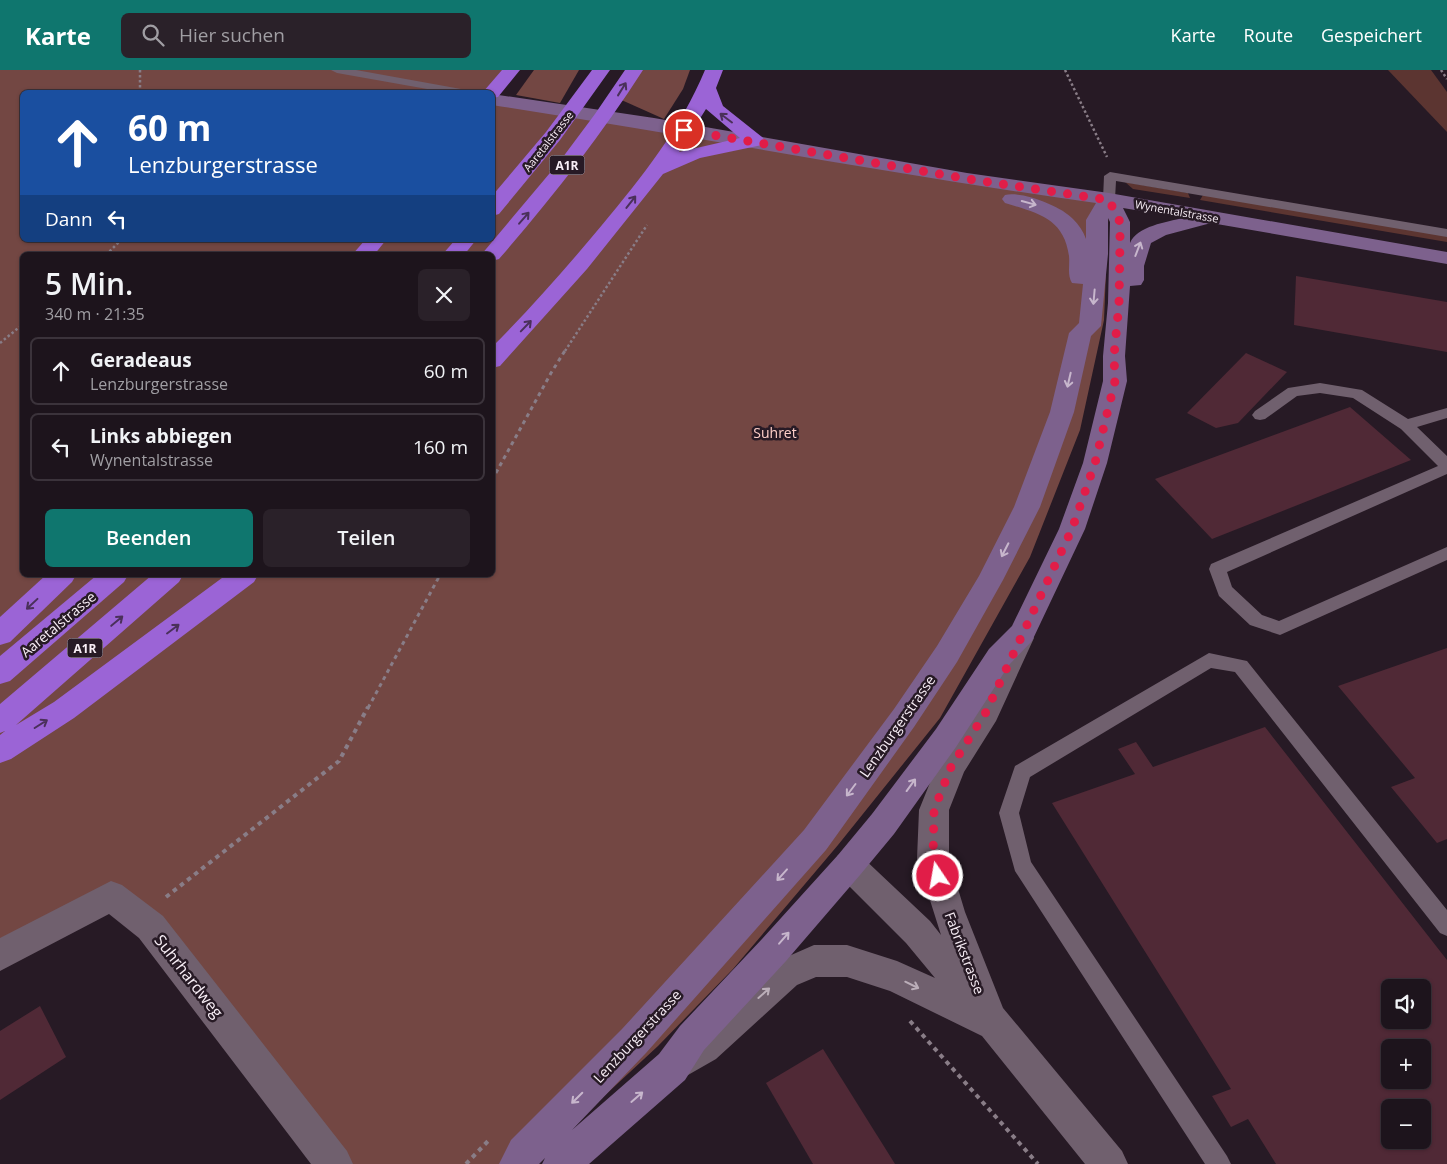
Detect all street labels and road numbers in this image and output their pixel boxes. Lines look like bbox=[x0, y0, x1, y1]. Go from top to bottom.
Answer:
street label: Aaretalstrasse bbox=[520, 108, 576, 174]
road number: A1R bbox=[550, 156, 584, 174]
street label: Wynentalstrasse bbox=[1134, 196, 1220, 226]
street label: Aaretalstrasse bbox=[16, 587, 100, 661]
road number: A1R bbox=[68, 638, 102, 658]
street label: Lenzburgerstrasse bbox=[855, 671, 939, 781]
street label: Fabrikstrasse bbox=[941, 909, 989, 997]
street label: Suhrhardweg bbox=[150, 930, 229, 1022]
street label: Lenzburgerstrasse bbox=[589, 985, 685, 1087]

